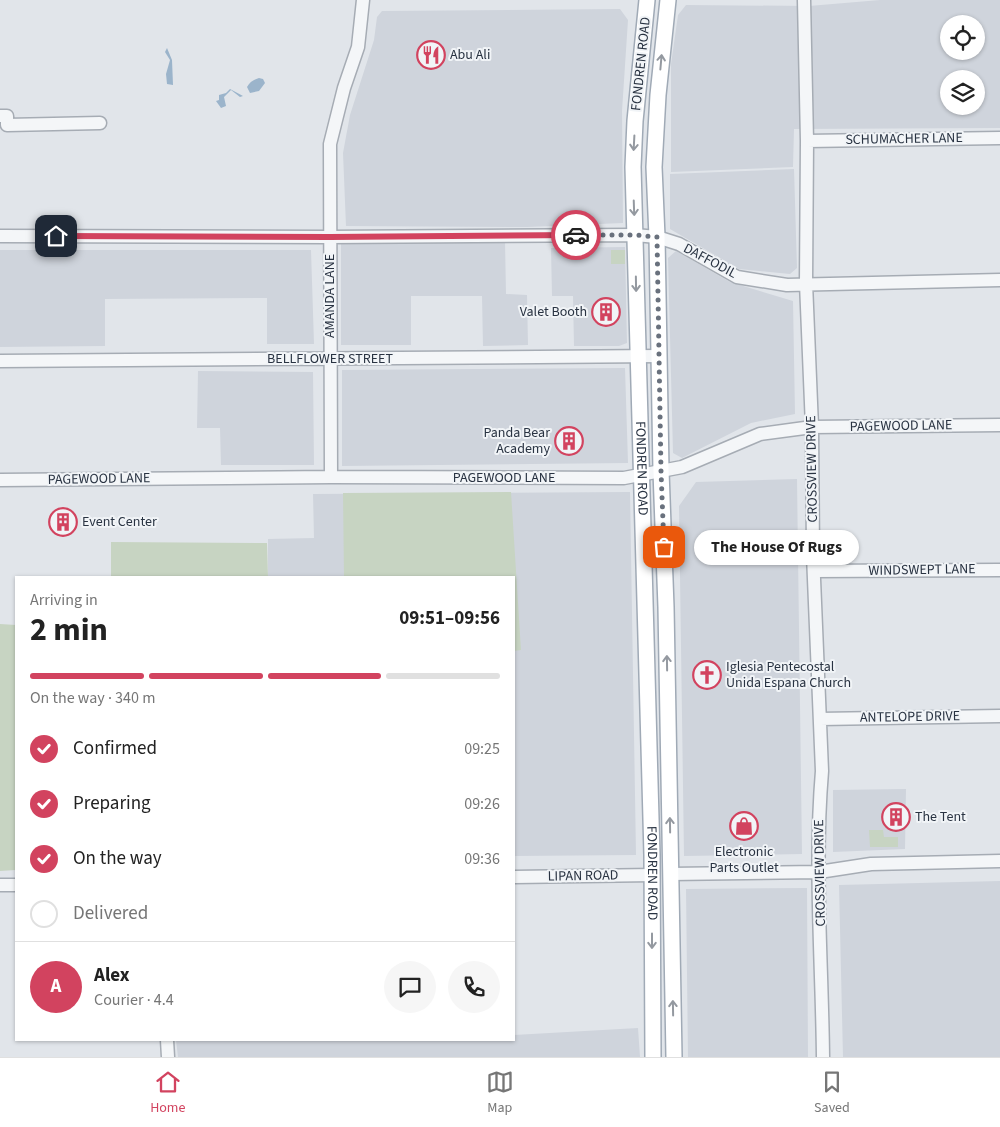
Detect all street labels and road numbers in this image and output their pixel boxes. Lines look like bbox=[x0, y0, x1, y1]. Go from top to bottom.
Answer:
street label: FONDREN ROAD bbox=[626, 16, 656, 112]
street label: SCHUMACHER LANE bbox=[845, 128, 963, 150]
street label: DAFFODIL bbox=[680, 239, 741, 284]
street label: AMANDA LANE bbox=[320, 254, 340, 338]
street label: BELLFLOWER STREET bbox=[267, 349, 393, 369]
street label: CROSSVIEW DRIVE bbox=[801, 415, 823, 523]
street label: PAGEWOOD LANE bbox=[850, 415, 952, 437]
street label: FONDREN ROAD bbox=[630, 421, 653, 516]
street label: PAGEWOOD LANE bbox=[48, 468, 150, 490]
street label: PAGEWOOD LANE bbox=[453, 468, 555, 488]
street label: WINDSWEPT LANE bbox=[868, 559, 976, 581]
street label: ANTELOPE DRIVE bbox=[860, 706, 960, 728]
street label: CROSSVIEW DRIVE bbox=[809, 819, 831, 927]
street label: FONDREN ROAD bbox=[641, 826, 662, 920]
street label: LIPAN ROAD bbox=[548, 865, 618, 887]

